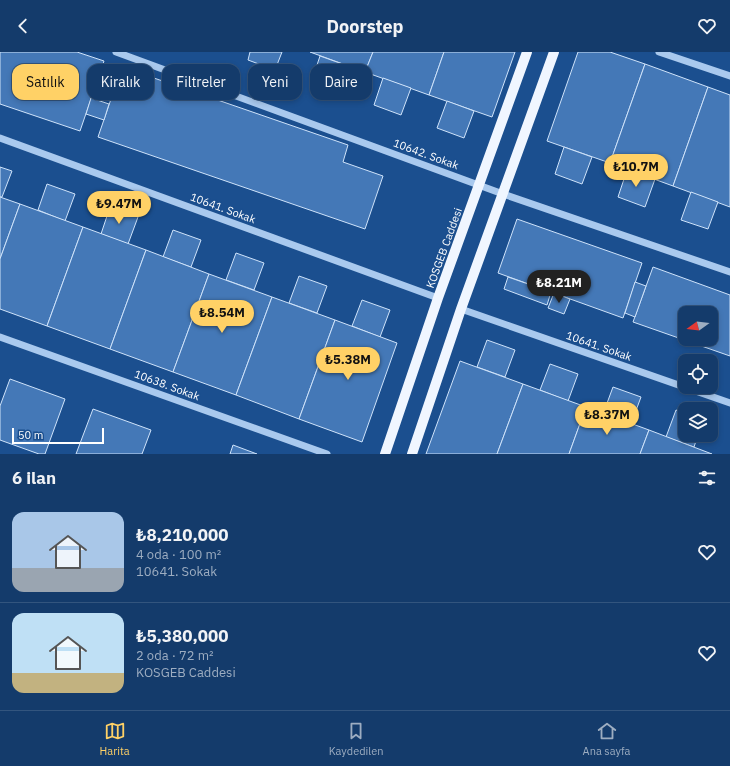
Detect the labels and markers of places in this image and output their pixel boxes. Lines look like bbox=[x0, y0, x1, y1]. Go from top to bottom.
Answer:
pin: ₺10.7M bbox=[603, 154, 669, 188]
pin: ₺9.47M bbox=[86, 191, 152, 225]
pin: ₺8.21M bbox=[526, 270, 592, 304]
pin: ₺8.54M bbox=[189, 300, 255, 334]
pin: ₺5.38M bbox=[315, 347, 381, 381]
pin: ₺8.37M bbox=[574, 402, 640, 436]

